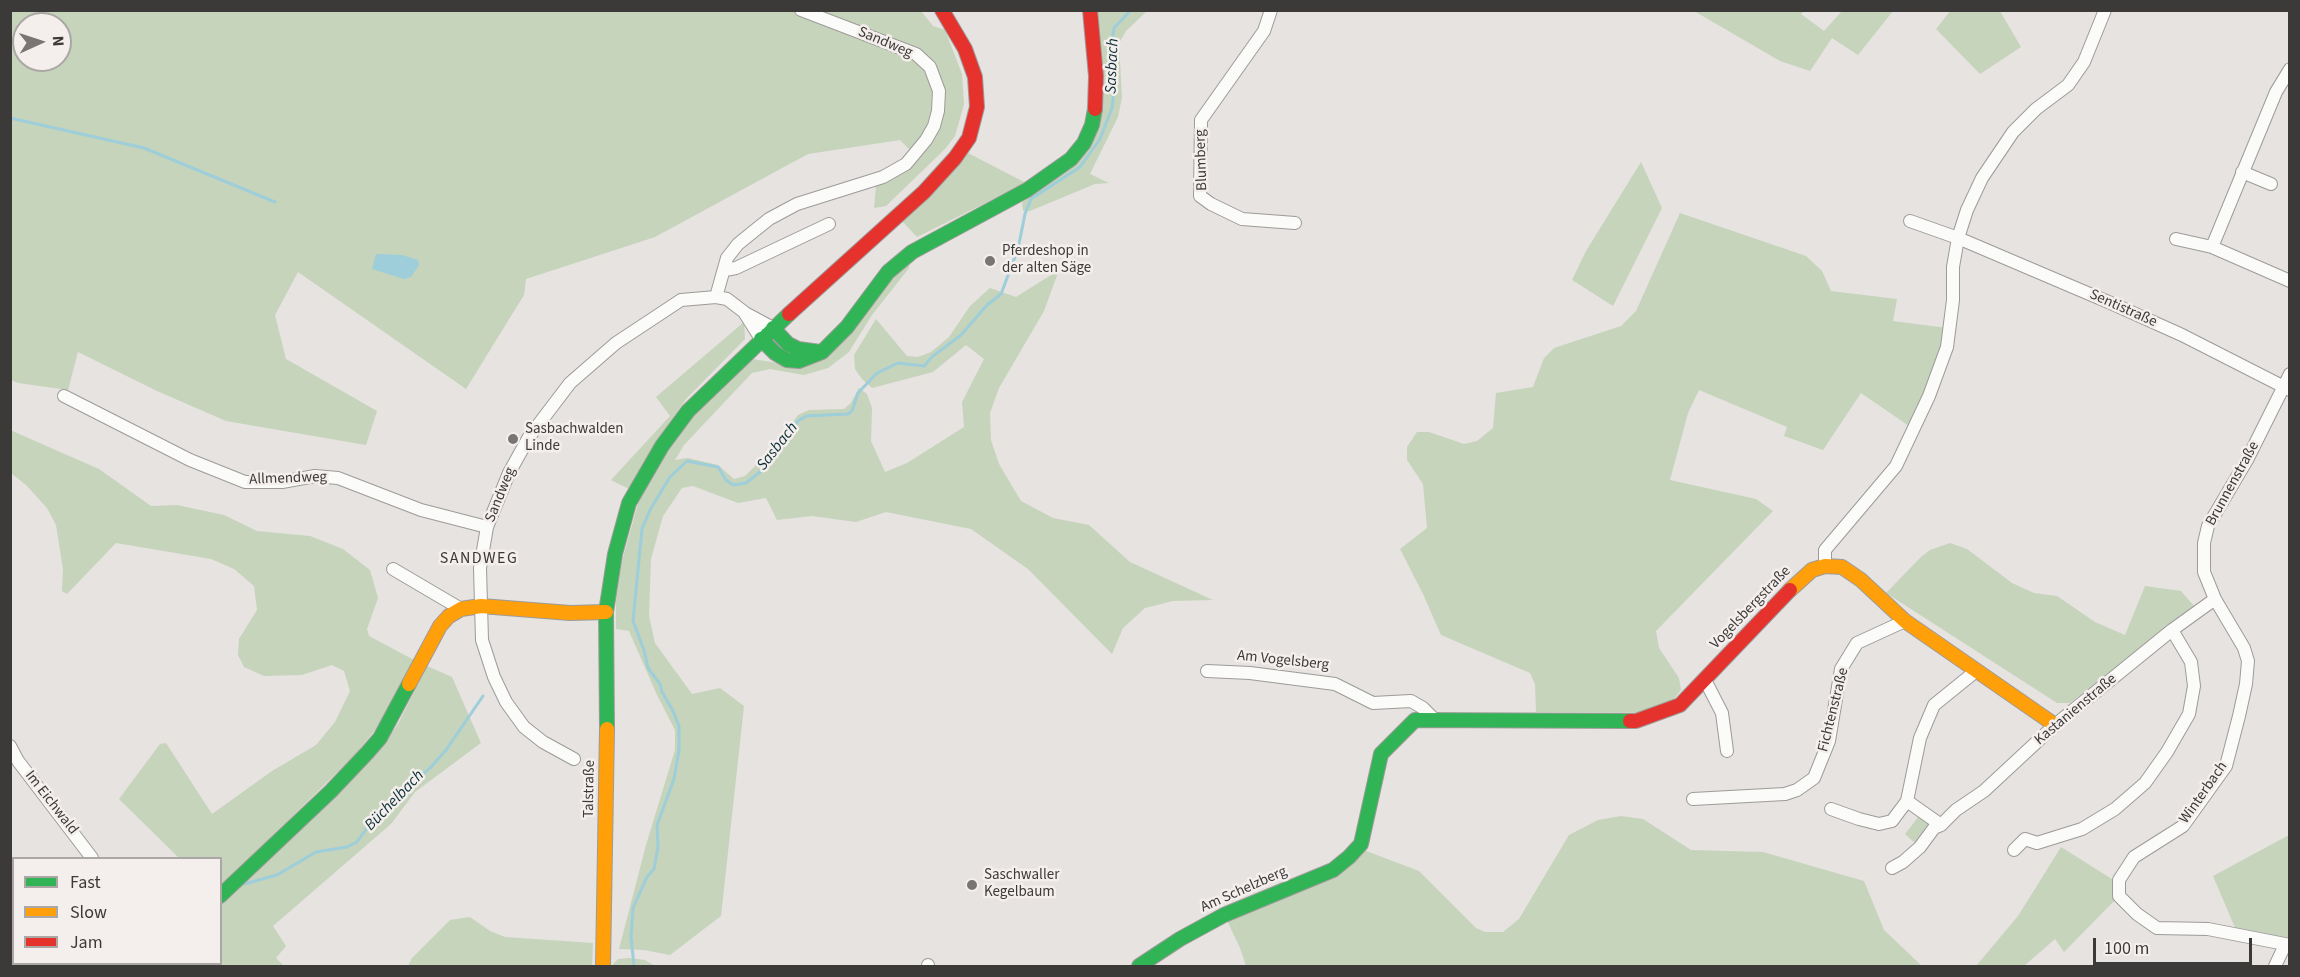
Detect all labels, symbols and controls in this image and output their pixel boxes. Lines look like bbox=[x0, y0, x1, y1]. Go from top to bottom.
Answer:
north arrow bbox=[12, 12, 72, 72]
street label: Sandweg bbox=[855, 23, 915, 63]
text: N bbox=[47, 35, 69, 47]
water label: Sasbach bbox=[1102, 38, 1124, 94]
street label: Blumberg bbox=[1192, 129, 1212, 191]
place label: Pferdeshop in der alten Säge bbox=[1002, 243, 1091, 278]
marker: Pferdeshop in der alten Säge bbox=[983, 254, 997, 268]
street label: Sentistraße bbox=[2086, 286, 2160, 332]
water label: Sasbach bbox=[753, 419, 803, 475]
place label: Sasbachwalden Linde bbox=[525, 421, 623, 456]
marker: Sasbachwalden Linde bbox=[506, 432, 520, 446]
street label: Brunnenstraße bbox=[2202, 439, 2264, 529]
street label: Sandweg bbox=[482, 465, 520, 525]
street label: Allmendweg bbox=[249, 469, 327, 489]
district label: SANDWEG bbox=[440, 549, 518, 569]
street label: Vogelsbergstraße bbox=[1707, 563, 1795, 653]
street label: Am Vogelsberg bbox=[1236, 647, 1330, 675]
street label: Fichtenstraße bbox=[1815, 666, 1853, 754]
street label: Kastanienstraße bbox=[2031, 670, 2121, 750]
street label: Winterbach bbox=[2176, 758, 2232, 828]
street label: Talstraße bbox=[580, 760, 600, 818]
street label: Im Eichwald bbox=[20, 767, 82, 839]
water label: Büchelbach bbox=[361, 767, 429, 835]
legend bbox=[12, 857, 222, 965]
street label: Am Schelzberg bbox=[1198, 863, 1290, 917]
place label: Saschwaller Kegelbaum bbox=[984, 867, 1059, 902]
text: Fast bbox=[70, 870, 101, 895]
marker: Saschwaller Kegelbaum bbox=[965, 878, 979, 892]
text: Slow bbox=[70, 900, 107, 925]
scale bar bbox=[2096, 926, 2255, 964]
text: Jam bbox=[70, 930, 103, 955]
text: 100 m bbox=[2104, 936, 2149, 961]

